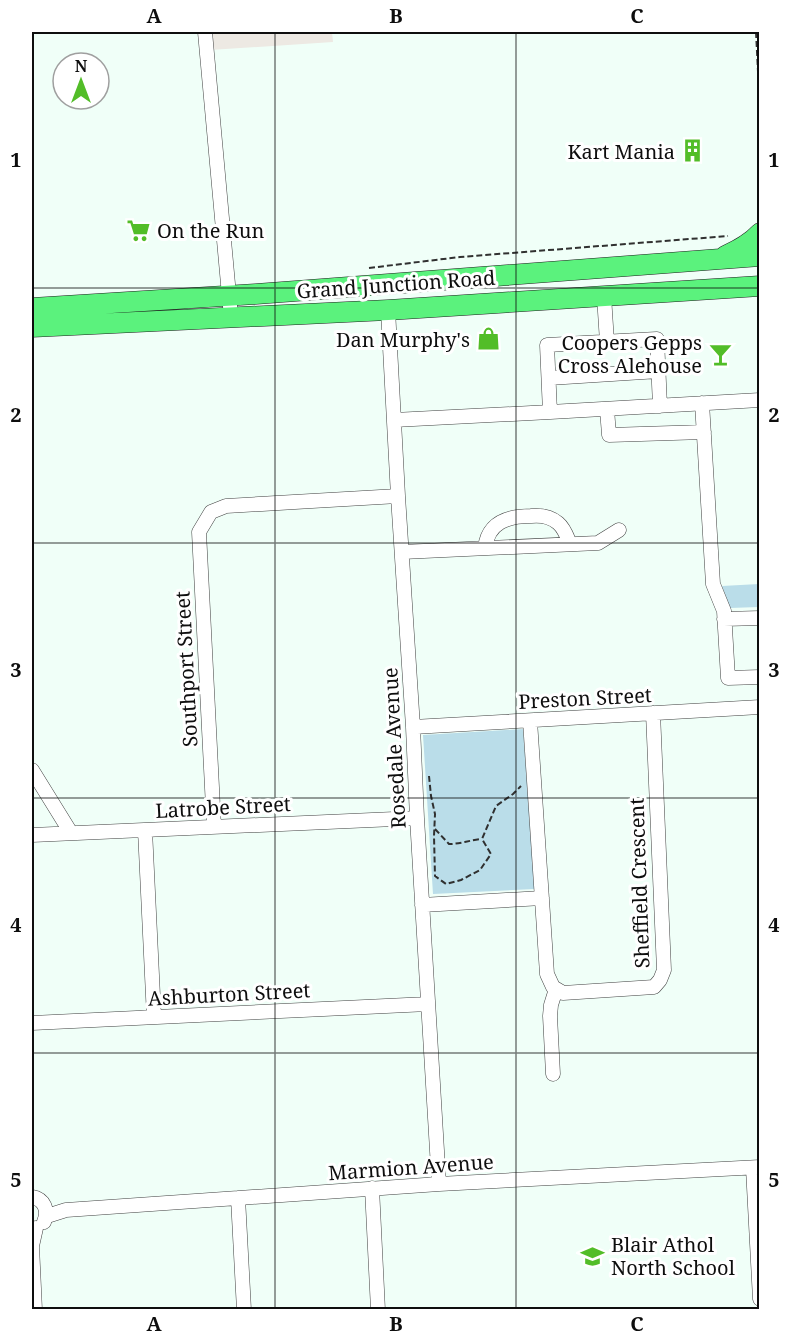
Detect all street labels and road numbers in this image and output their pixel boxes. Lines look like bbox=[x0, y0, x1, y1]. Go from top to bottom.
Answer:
street label: Grand Junction Road bbox=[296, 264, 496, 304]
street label: Southport Street bbox=[168, 590, 204, 748]
street label: Rosedale Avenue bbox=[376, 667, 412, 829]
street label: Preston Street bbox=[518, 681, 652, 715]
street label: Latrobe Street bbox=[155, 790, 291, 824]
street label: Sheffield Crescent bbox=[623, 797, 655, 969]
street label: Ashburton Street bbox=[147, 976, 311, 1012]
street label: Marmion Avenue bbox=[327, 1148, 495, 1186]

